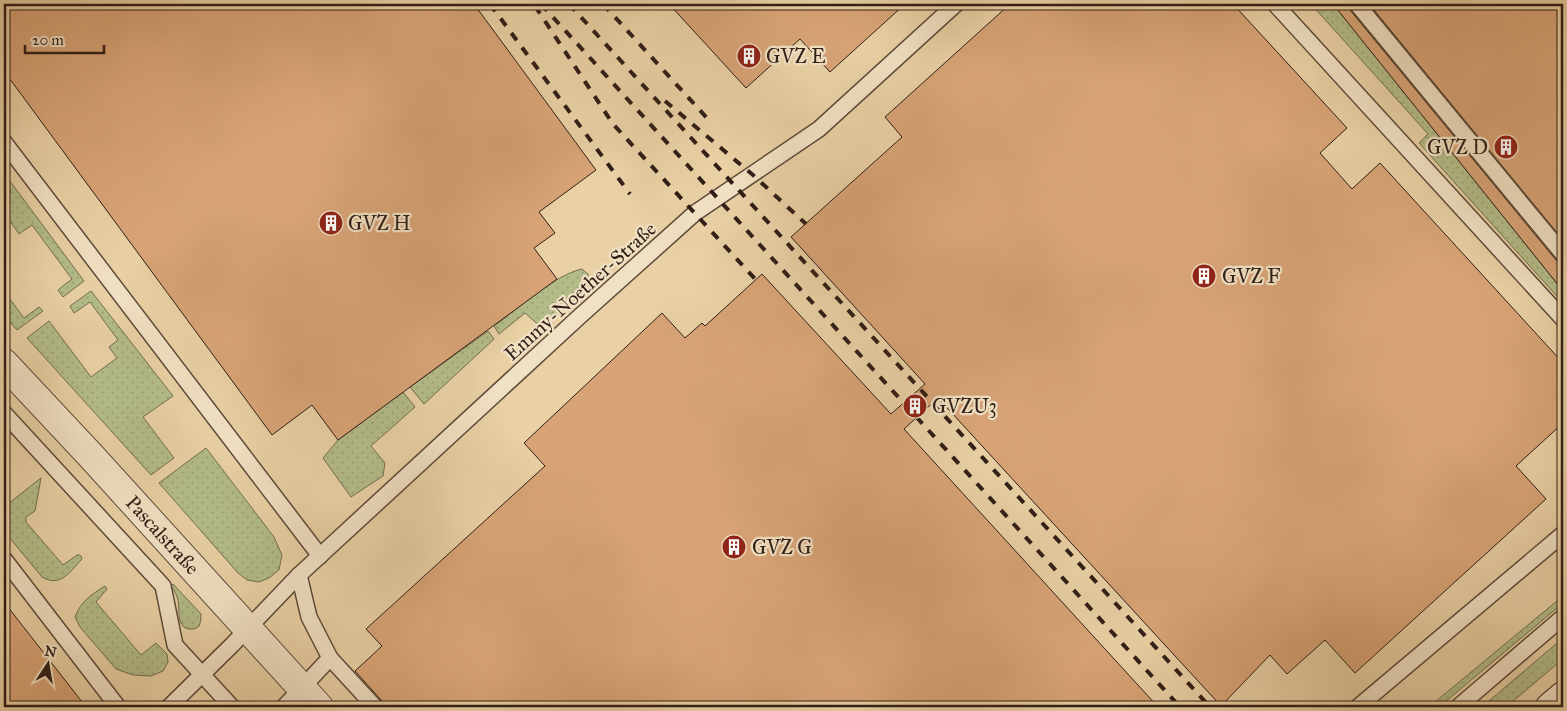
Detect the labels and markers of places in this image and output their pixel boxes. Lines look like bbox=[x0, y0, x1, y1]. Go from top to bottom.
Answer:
building icon: GVZ E bbox=[736, 43, 762, 69]
place label: GVZ E bbox=[766, 44, 826, 68]
building icon: GVZ D bbox=[1493, 134, 1519, 160]
place label: GVZ D bbox=[1427, 135, 1488, 159]
building icon: GVZ H bbox=[318, 210, 344, 236]
place label: GVZ H bbox=[348, 211, 411, 235]
building icon: GVZ F bbox=[1191, 263, 1217, 289]
place label: GVZ F bbox=[1222, 264, 1280, 288]
building icon: GVZU3 bbox=[902, 393, 928, 419]
place label: GVZU3 bbox=[932, 394, 997, 418]
building icon: GVZ G bbox=[721, 534, 747, 560]
place label: GVZ G bbox=[752, 535, 812, 559]

